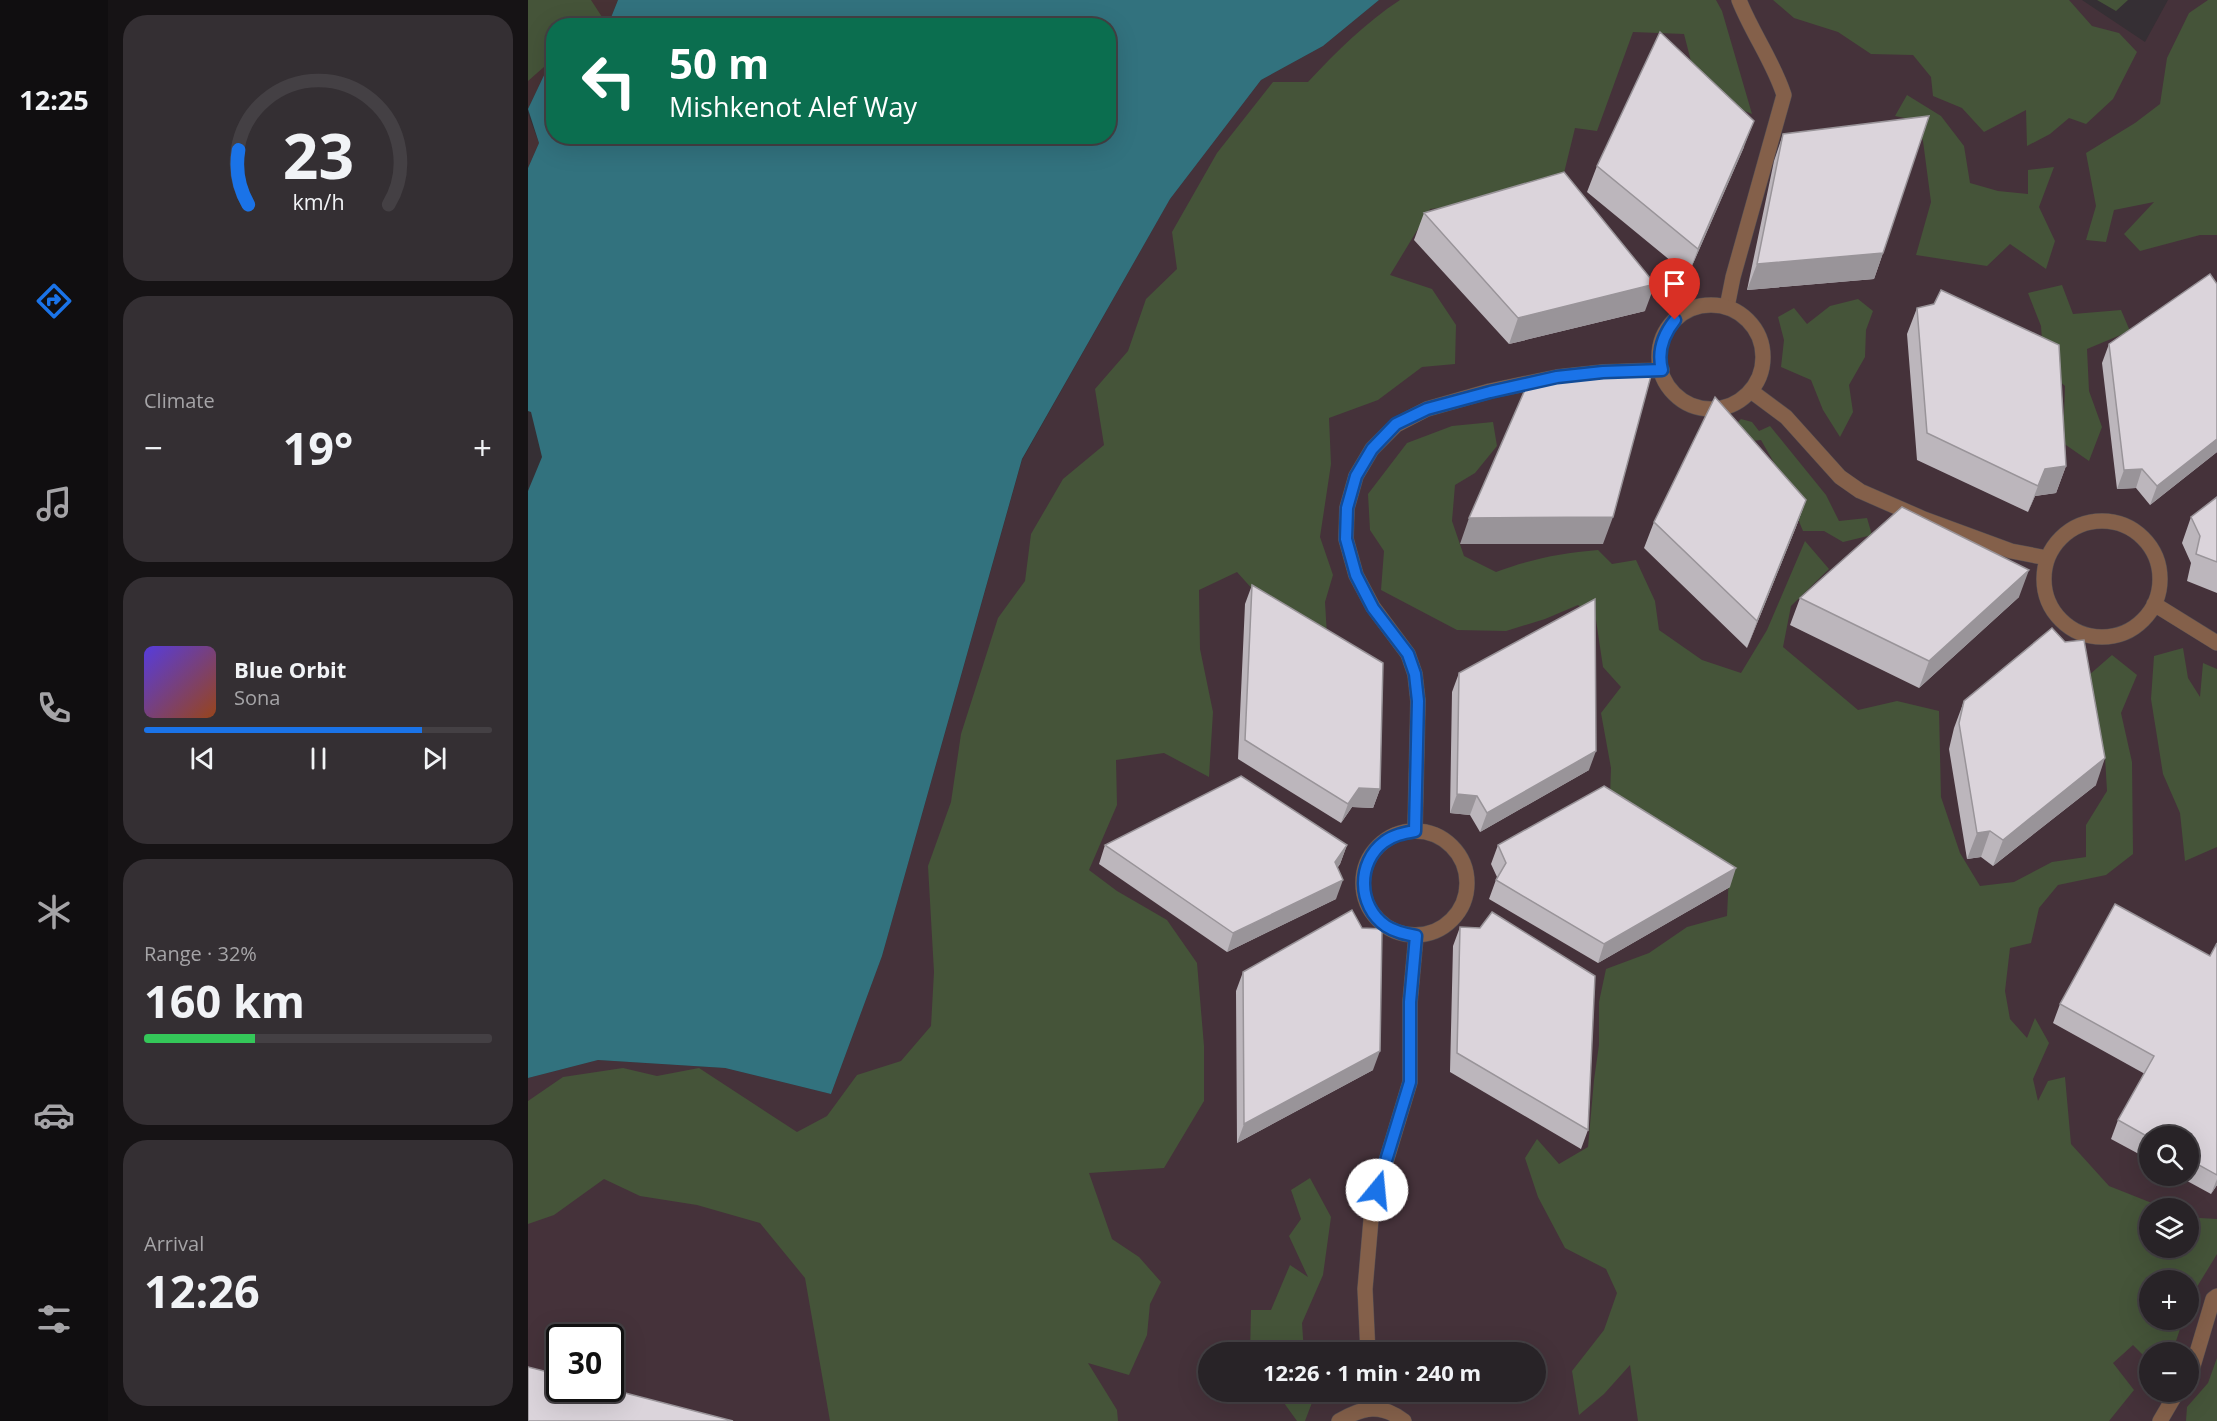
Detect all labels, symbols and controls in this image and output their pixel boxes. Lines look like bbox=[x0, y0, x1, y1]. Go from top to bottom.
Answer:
text: 50 m bbox=[669, 34, 769, 91]
icon: left bbox=[570, 42, 648, 120]
text: 12:25 bbox=[19, 81, 89, 118]
text: Mishkenot Alef Way bbox=[669, 88, 917, 125]
text: 23 bbox=[282, 112, 354, 197]
text: km/h bbox=[292, 187, 344, 216]
pin bbox=[1649, 258, 1700, 320]
icon: arrive bbox=[1658, 267, 1691, 300]
icon: directions bbox=[33, 280, 75, 322]
text: Climate bbox=[144, 387, 215, 414]
text: 19° bbox=[283, 417, 353, 478]
text: − bbox=[144, 425, 163, 470]
text: + bbox=[473, 425, 492, 470]
icon: music bbox=[33, 483, 75, 525]
text: Blue Orbit bbox=[234, 654, 346, 684]
text: Sona bbox=[234, 684, 280, 711]
icon: phone bbox=[33, 687, 75, 729]
icon: previous bbox=[186, 742, 219, 775]
icon: pause bbox=[302, 742, 335, 775]
icon: next bbox=[418, 742, 451, 775]
icon: climate bbox=[33, 891, 75, 933]
text: Range · 32% bbox=[144, 940, 257, 967]
text: 160 km bbox=[144, 970, 305, 1031]
icon: car bbox=[33, 1094, 75, 1136]
map controls bbox=[2139, 1126, 2199, 1402]
button: search bbox=[2139, 1126, 2199, 1186]
position arrow bbox=[1345, 1158, 1409, 1222]
button: layers bbox=[2139, 1198, 2199, 1258]
text: Arrival bbox=[144, 1230, 204, 1257]
text: 12:26 bbox=[144, 1260, 260, 1321]
button: + bbox=[2139, 1270, 2199, 1330]
icon: filters bbox=[33, 1298, 75, 1340]
speed limit sign: 30 bbox=[546, 1324, 624, 1402]
button: − bbox=[2139, 1342, 2199, 1402]
text: 12:26 · 1 min · 240 m bbox=[1263, 1357, 1481, 1387]

